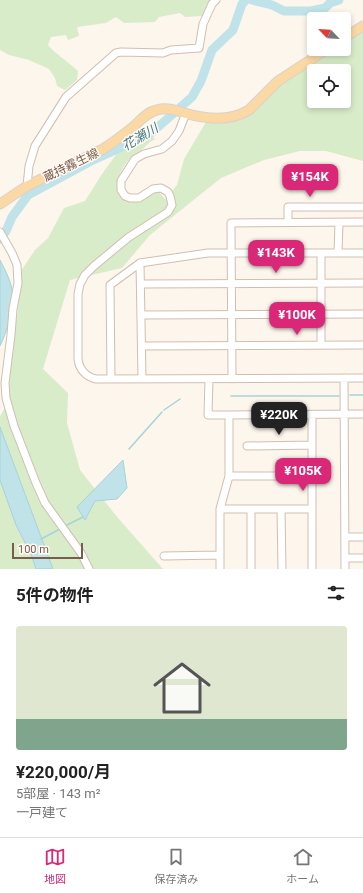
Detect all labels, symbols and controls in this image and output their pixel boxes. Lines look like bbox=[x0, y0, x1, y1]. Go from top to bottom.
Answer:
north arrow bbox=[307, 12, 351, 56]
map controls bbox=[307, 12, 351, 108]
button: locate bbox=[307, 64, 351, 108]
water label: 花瀬川 bbox=[119, 120, 162, 153]
street label: 蔵持霧生線 bbox=[41, 146, 101, 184]
pin: ¥154K bbox=[282, 164, 338, 198]
text: ¥154K bbox=[291, 169, 329, 184]
pin: ¥143K bbox=[248, 240, 304, 274]
text: ¥143K bbox=[257, 245, 295, 260]
pin: ¥100K bbox=[269, 302, 325, 336]
text: ¥100K bbox=[278, 307, 316, 322]
pin: ¥220K bbox=[251, 402, 307, 436]
text: ¥220K bbox=[260, 407, 298, 422]
pin: ¥105K bbox=[275, 458, 331, 492]
text: ¥105K bbox=[284, 463, 322, 478]
scale bar bbox=[12, 541, 83, 560]
text: 100 m bbox=[18, 543, 49, 556]
icon: filters bbox=[325, 582, 347, 604]
text: 5件の物件 bbox=[16, 585, 94, 605]
icon: home bbox=[146, 652, 218, 724]
text: ¥220,000/月 bbox=[16, 762, 111, 782]
text: 5部屋 · 143 m² bbox=[16, 786, 100, 801]
text: 一戸建て bbox=[16, 805, 68, 820]
tab: 地図 bbox=[44, 846, 66, 886]
tab: 保存済み bbox=[154, 846, 198, 886]
tab: ホーム bbox=[286, 846, 319, 886]

